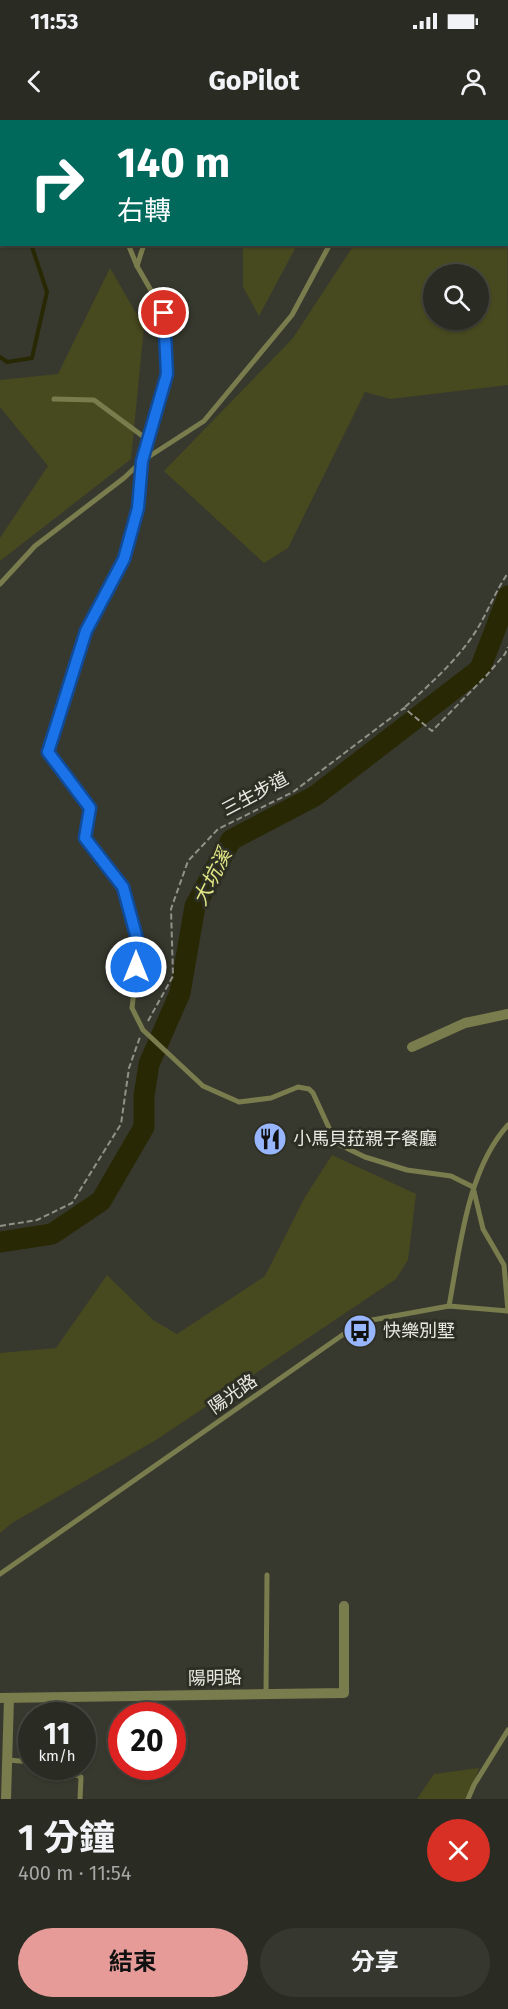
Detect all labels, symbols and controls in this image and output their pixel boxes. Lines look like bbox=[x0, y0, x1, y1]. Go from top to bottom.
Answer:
text: 11:53 bbox=[30, 8, 79, 35]
icon: back bbox=[18, 65, 51, 98]
text: GoPilot bbox=[208, 65, 300, 97]
icon: person bbox=[457, 65, 490, 98]
text: 140 m bbox=[117, 138, 230, 188]
icon: right bbox=[18, 144, 96, 222]
text: 右轉 bbox=[117, 195, 171, 227]
map controls bbox=[423, 264, 489, 330]
button: search bbox=[423, 264, 489, 330]
pin bbox=[138, 287, 189, 338]
icon: arrive bbox=[147, 296, 180, 329]
street label: 三生步道 bbox=[218, 767, 292, 821]
water label: 大坑溪 bbox=[188, 842, 238, 909]
position arrow bbox=[104, 935, 168, 999]
restaurant icon: 小馬貝菈親子餐廳 bbox=[252, 1121, 288, 1157]
place label: 小馬貝菈親子餐廳 bbox=[293, 1128, 437, 1150]
bus stop icon: 快樂別墅 bbox=[342, 1313, 378, 1349]
place label: 快樂別墅 bbox=[383, 1320, 455, 1342]
street label: 陽光路 bbox=[205, 1370, 261, 1418]
street label: 陽明路 bbox=[188, 1667, 242, 1689]
speed limit sign: 20 bbox=[108, 1702, 186, 1780]
text: 11 bbox=[43, 1716, 71, 1752]
text: km/h bbox=[38, 1747, 76, 1765]
text: 1 分鐘 bbox=[18, 1816, 115, 1860]
button: close bbox=[427, 1819, 490, 1882]
text: 400 m · 11:54 bbox=[18, 1861, 131, 1885]
button: 結束 bbox=[18, 1928, 248, 1997]
button: 分享 bbox=[260, 1928, 490, 1997]

